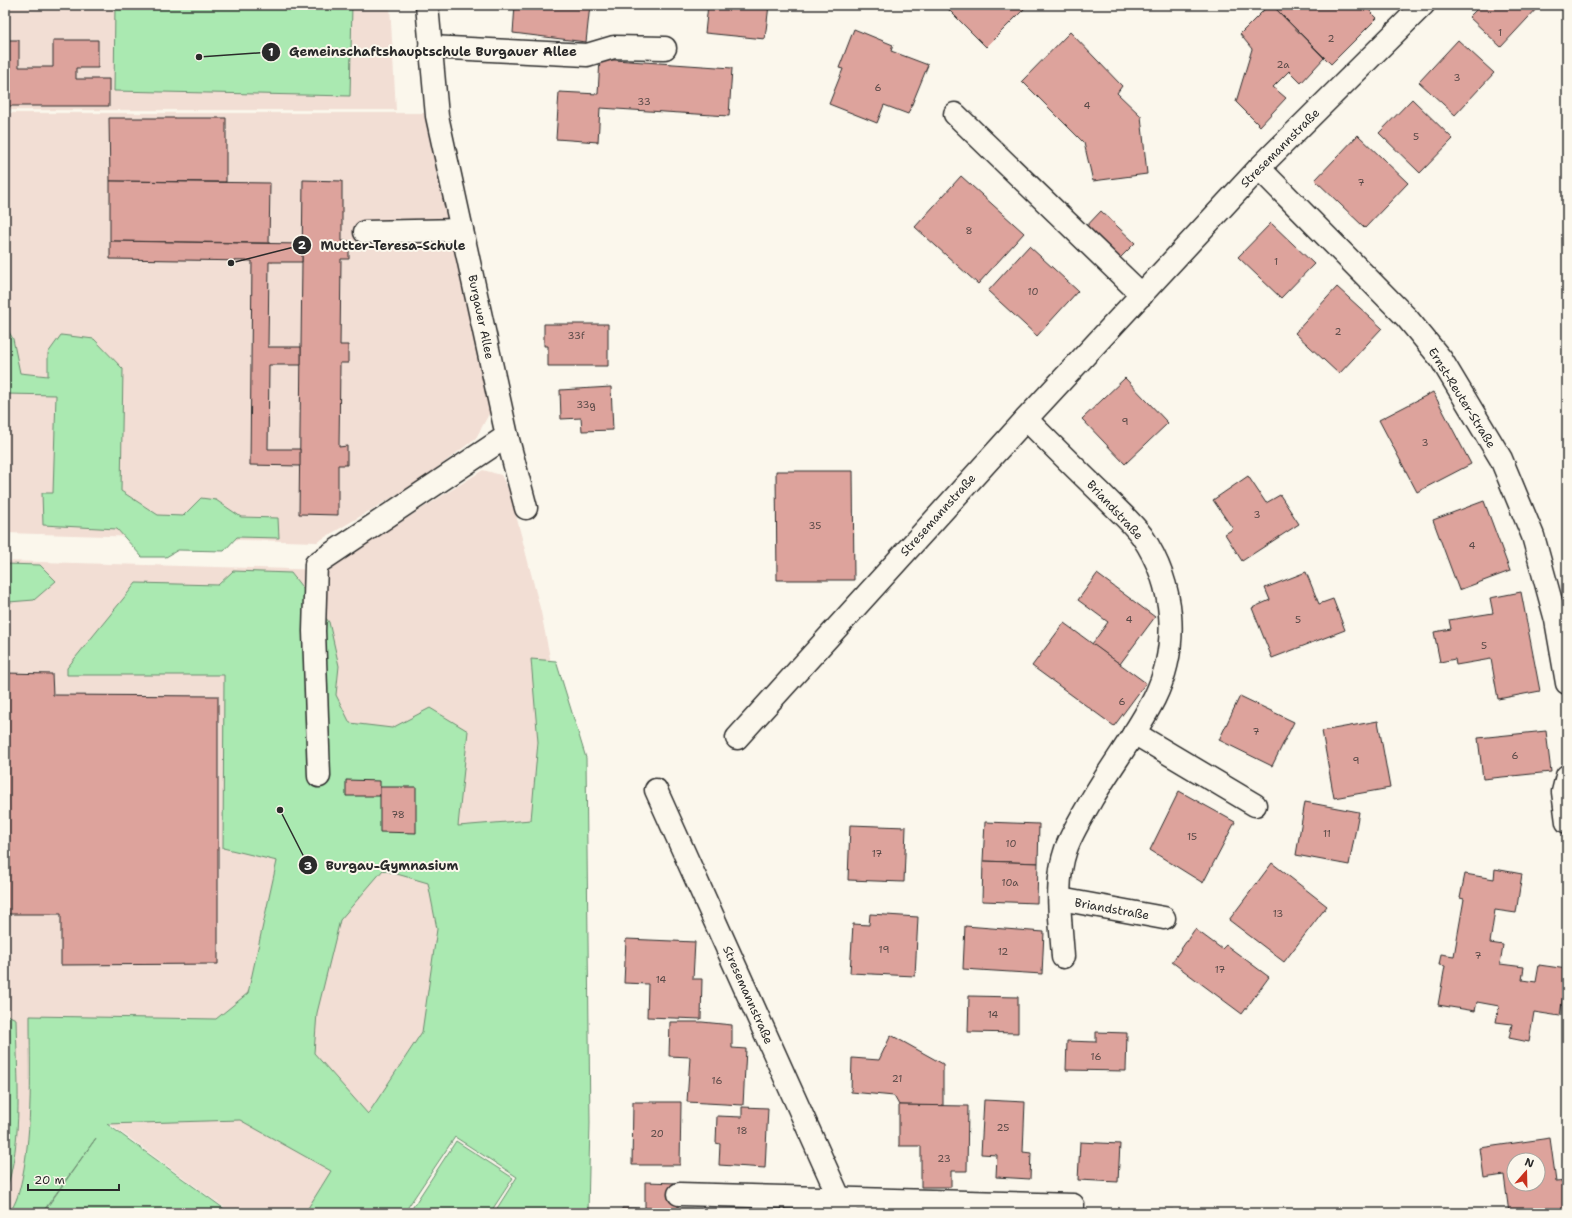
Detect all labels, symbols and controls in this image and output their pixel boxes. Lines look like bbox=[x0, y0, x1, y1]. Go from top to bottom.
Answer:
house number: 1 bbox=[1498, 26, 1502, 39]
house number: 2 bbox=[1328, 32, 1335, 45]
callout: Gemeinschaftshauptschule Burgauer Allee bbox=[261, 39, 585, 64]
text: Gemeinschaftshauptschule Burgauer Allee bbox=[289, 43, 577, 60]
text: 1 bbox=[268, 44, 274, 60]
house number: 2a bbox=[1277, 58, 1290, 71]
house number: 3 bbox=[1454, 71, 1461, 84]
house number: 6 bbox=[875, 81, 882, 94]
house number: 33 bbox=[637, 95, 651, 108]
house number: 4 bbox=[1084, 99, 1091, 112]
street label: Stresemannstraße bbox=[1237, 105, 1323, 191]
house number: 5 bbox=[1413, 130, 1419, 143]
house number: 7 bbox=[1358, 176, 1365, 189]
house number: 8 bbox=[966, 224, 973, 237]
callout: Mutter-Teresa-Schule bbox=[292, 233, 473, 258]
text: 2 bbox=[298, 237, 307, 253]
text: Mutter-Teresa-Schule bbox=[321, 237, 466, 254]
house number: 1 bbox=[1274, 255, 1278, 268]
street label: Burgauer Allee bbox=[464, 273, 498, 361]
house number: 10 bbox=[1028, 285, 1038, 298]
house number: 2 bbox=[1335, 325, 1342, 338]
house number: 33f bbox=[567, 329, 585, 342]
street label: Ernst-Reuter-Straße bbox=[1425, 345, 1500, 451]
house number: 33g bbox=[576, 398, 596, 411]
house number: 9 bbox=[1122, 415, 1129, 428]
house number: 3 bbox=[1422, 436, 1429, 449]
street label: Stresemannstraße bbox=[897, 470, 980, 560]
street label: Briandstraße bbox=[1083, 477, 1147, 543]
house number: 3 bbox=[1254, 508, 1261, 521]
house number: 35 bbox=[809, 519, 821, 532]
house number: 4 bbox=[1469, 539, 1476, 552]
house number: 4 bbox=[1126, 613, 1133, 626]
house number: 5 bbox=[1295, 613, 1301, 626]
house number: 5 bbox=[1481, 639, 1487, 652]
house number: 6 bbox=[1119, 695, 1126, 708]
house number: 7 bbox=[1253, 725, 1260, 738]
house number: 6 bbox=[1512, 749, 1519, 762]
house number: 9 bbox=[1353, 754, 1360, 767]
house number: 78 bbox=[391, 808, 405, 821]
house number: 11 bbox=[1323, 827, 1331, 840]
house number: 15 bbox=[1187, 830, 1197, 843]
house number: 10 bbox=[1006, 837, 1016, 850]
house number: 17 bbox=[872, 847, 882, 860]
callout: Burgau-Gymnasium bbox=[298, 853, 466, 878]
text: Burgau-Gymnasium bbox=[326, 857, 458, 874]
text: 3 bbox=[304, 858, 312, 874]
house number: 10a bbox=[1002, 876, 1019, 889]
street label: Briandstraße bbox=[1073, 895, 1151, 923]
house number: 13 bbox=[1273, 907, 1283, 920]
street label: Stresemannstraße bbox=[719, 943, 777, 1047]
house number: 19 bbox=[879, 943, 889, 956]
house number: 12 bbox=[998, 945, 1008, 958]
house number: 7 bbox=[1475, 949, 1482, 962]
house number: 17 bbox=[1215, 963, 1225, 976]
house number: 14 bbox=[656, 973, 666, 986]
house number: 14 bbox=[988, 1008, 998, 1021]
house number: 16 bbox=[1091, 1050, 1101, 1063]
house number: 21 bbox=[892, 1072, 902, 1085]
house number: 16 bbox=[712, 1074, 722, 1087]
house number: 25 bbox=[997, 1121, 1009, 1134]
house number: 18 bbox=[736, 1124, 748, 1137]
house number: 20 bbox=[650, 1127, 664, 1140]
house number: 23 bbox=[937, 1152, 951, 1165]
north arrow bbox=[1506, 1152, 1546, 1192]
text: N bbox=[1523, 1155, 1536, 1172]
scale bar bbox=[28, 1166, 119, 1192]
text: 20 m bbox=[34, 1172, 65, 1188]

